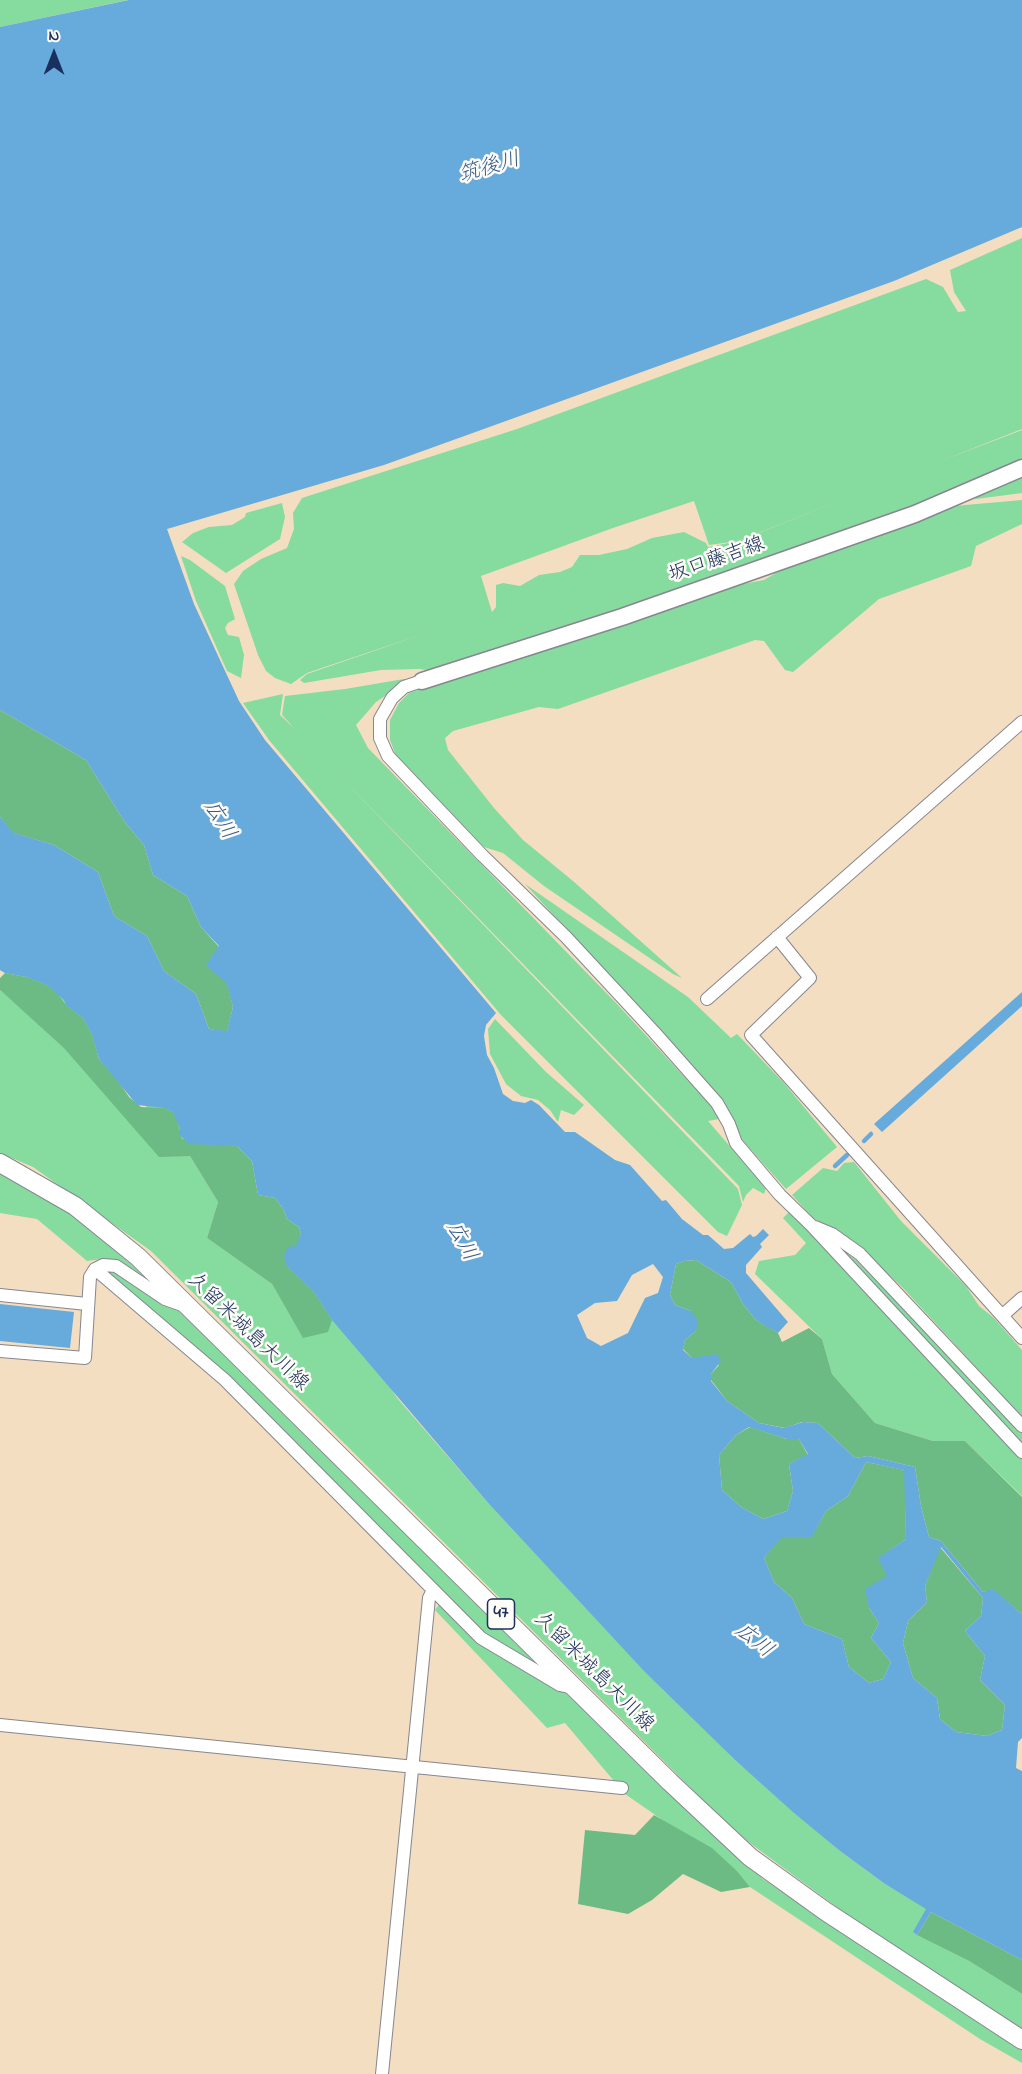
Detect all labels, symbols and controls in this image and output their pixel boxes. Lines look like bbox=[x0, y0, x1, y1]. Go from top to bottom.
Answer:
north arrow bbox=[24, 24, 84, 84]
text: N bbox=[49, 24, 59, 48]
water label: 筑後川 bbox=[456, 148, 524, 190]
street label: 坂口藤吉線 bbox=[666, 533, 768, 589]
water label: 広川 bbox=[196, 797, 240, 845]
water label: 広川 bbox=[439, 1218, 481, 1266]
street label: 久留米城島大川線 bbox=[181, 1269, 313, 1397]
road number: 47 bbox=[488, 1599, 514, 1629]
street label: 久留米城島大川線 bbox=[528, 1608, 658, 1738]
water label: 広川 bbox=[729, 1619, 777, 1665]

